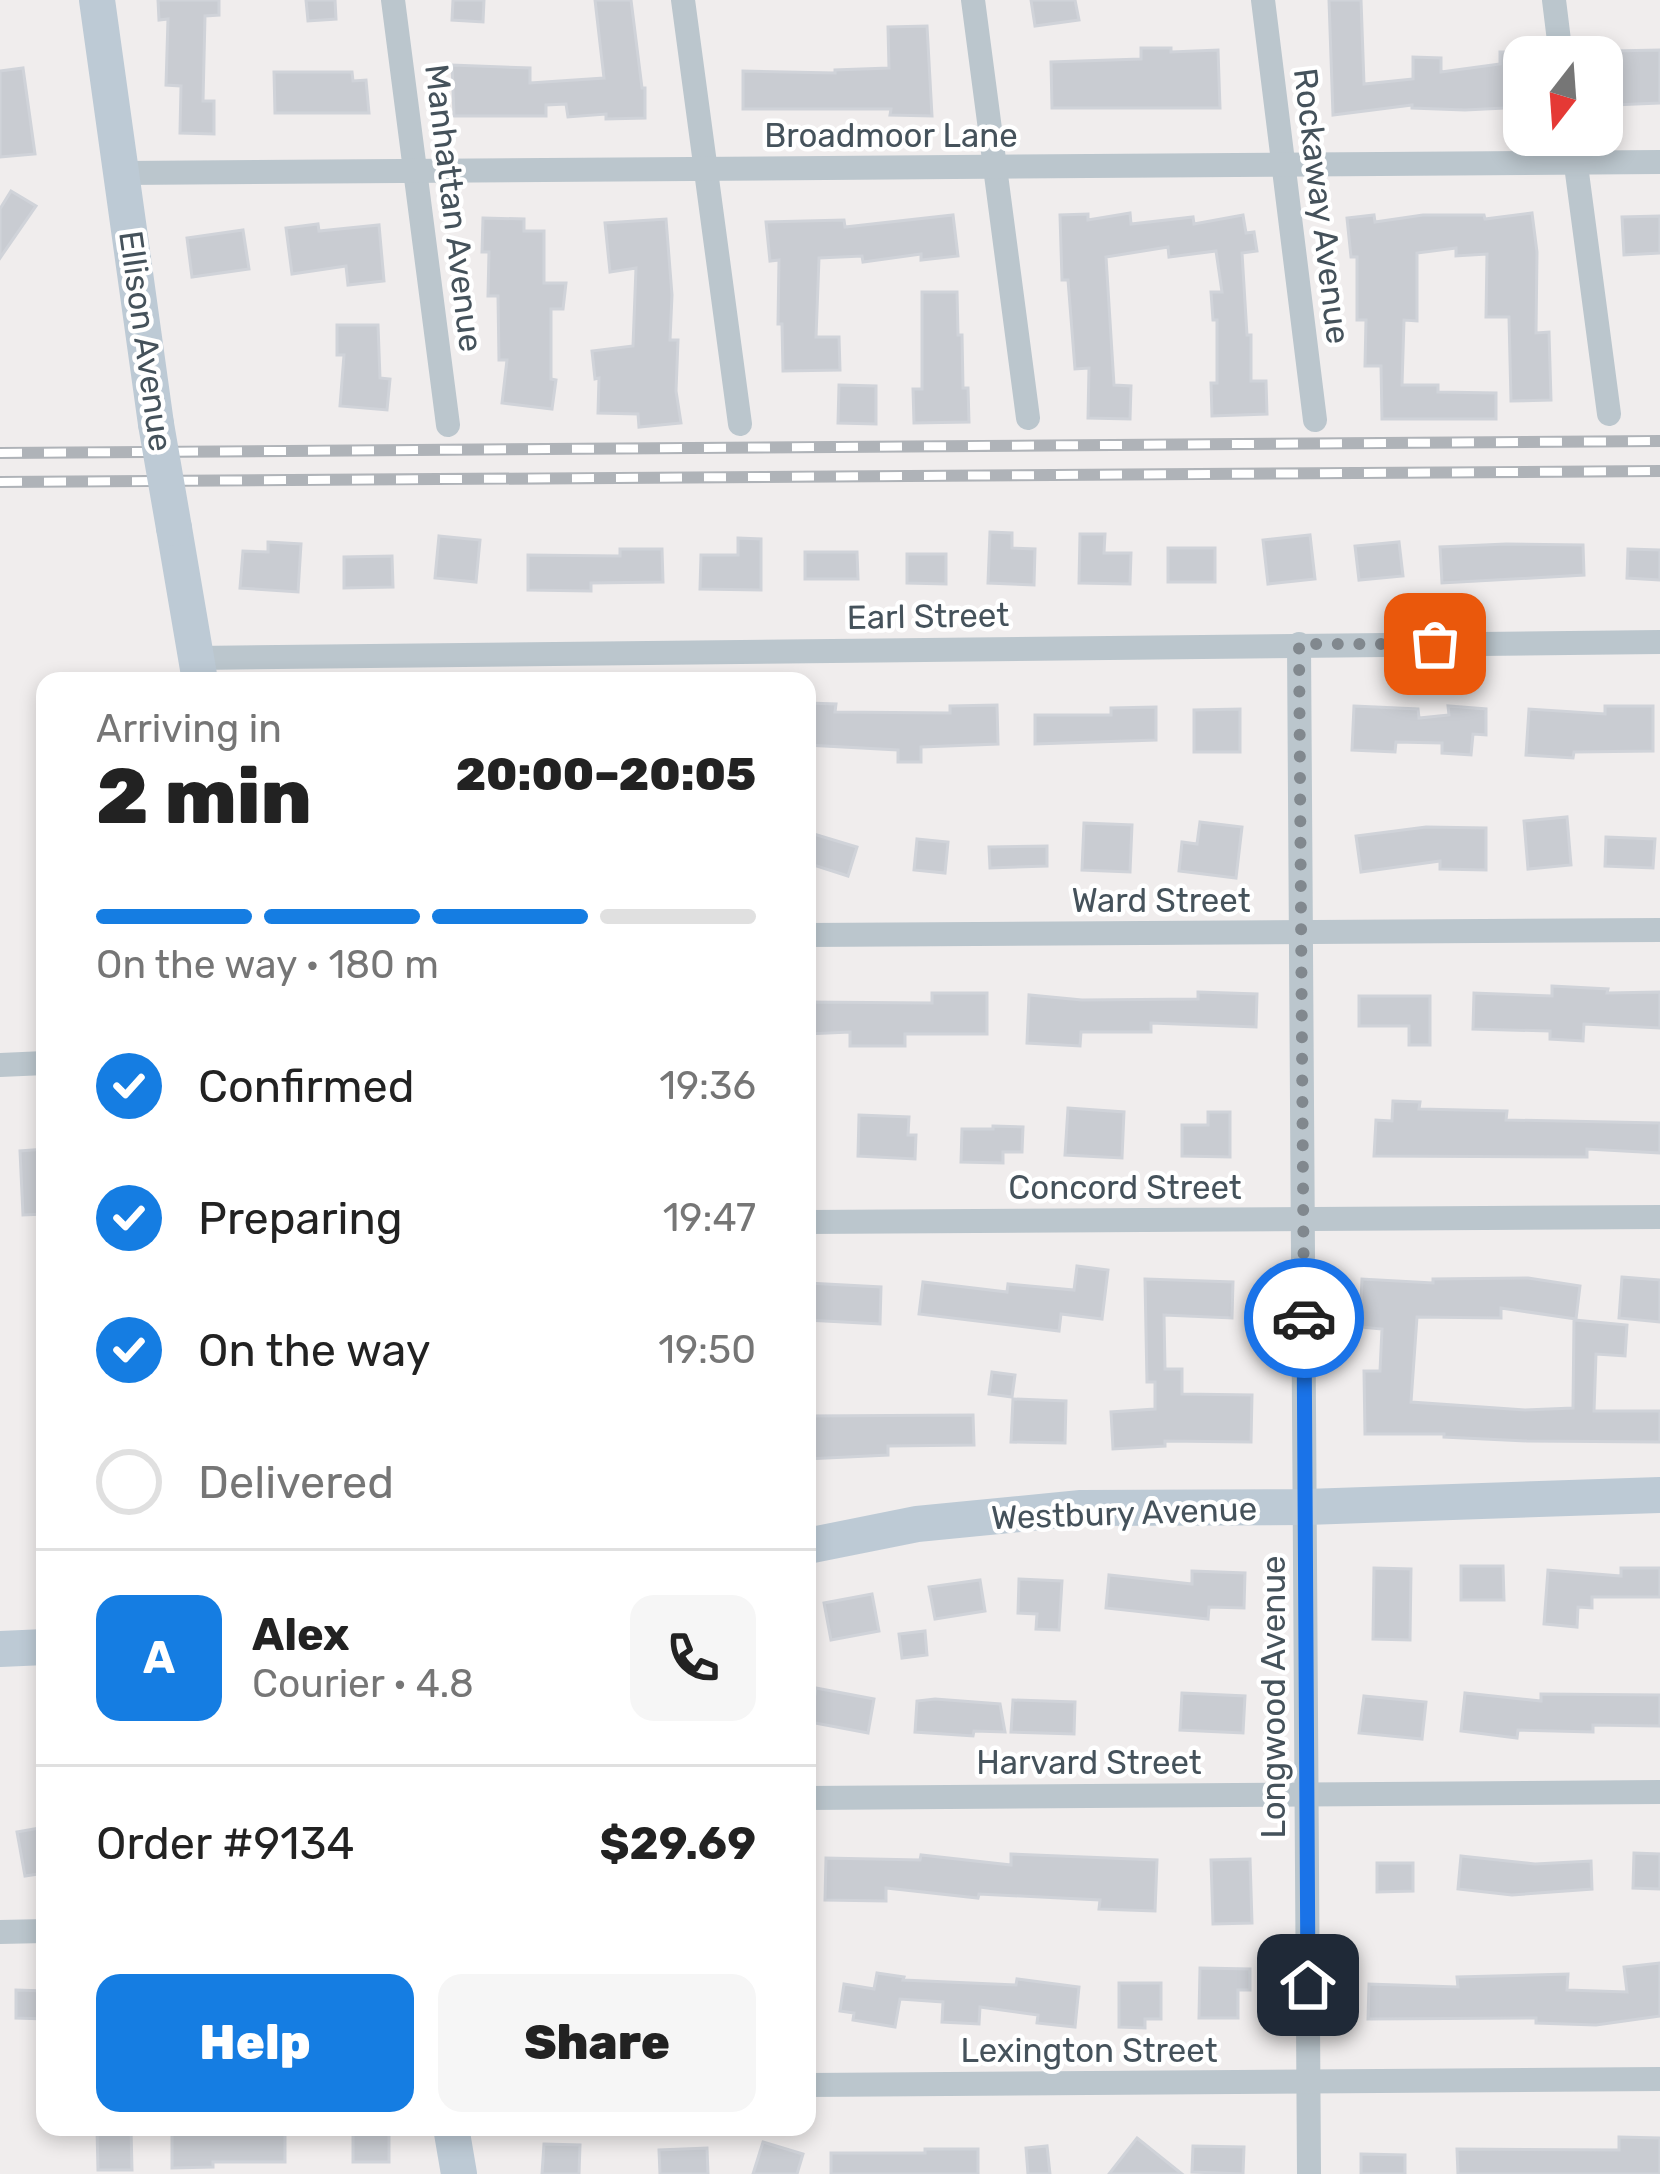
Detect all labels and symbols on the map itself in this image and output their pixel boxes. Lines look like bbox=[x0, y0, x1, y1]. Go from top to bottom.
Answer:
north arrow bbox=[1503, 36, 1623, 156]
street label: Manhattan Avenue bbox=[417, 62, 491, 354]
street label: Rockaway Avenue bbox=[1286, 66, 1358, 346]
street label: Broadmoor Lane bbox=[764, 116, 1018, 155]
street label: Ellison Avenue bbox=[111, 228, 181, 454]
pin bbox=[1384, 593, 1486, 695]
street label: Earl Street bbox=[847, 595, 1010, 637]
street label: Ward Street bbox=[1071, 881, 1251, 920]
street label: Concord Street bbox=[1008, 1168, 1242, 1207]
courier bbox=[1244, 1258, 1364, 1378]
street label: Westbury Avenue bbox=[990, 1489, 1258, 1537]
street label: Longwood Avenue bbox=[1254, 1555, 1293, 1839]
street label: Harvard Street bbox=[976, 1743, 1202, 1782]
pin bbox=[1257, 1934, 1359, 2036]
street label: Lexington Street bbox=[960, 2031, 1218, 2070]

